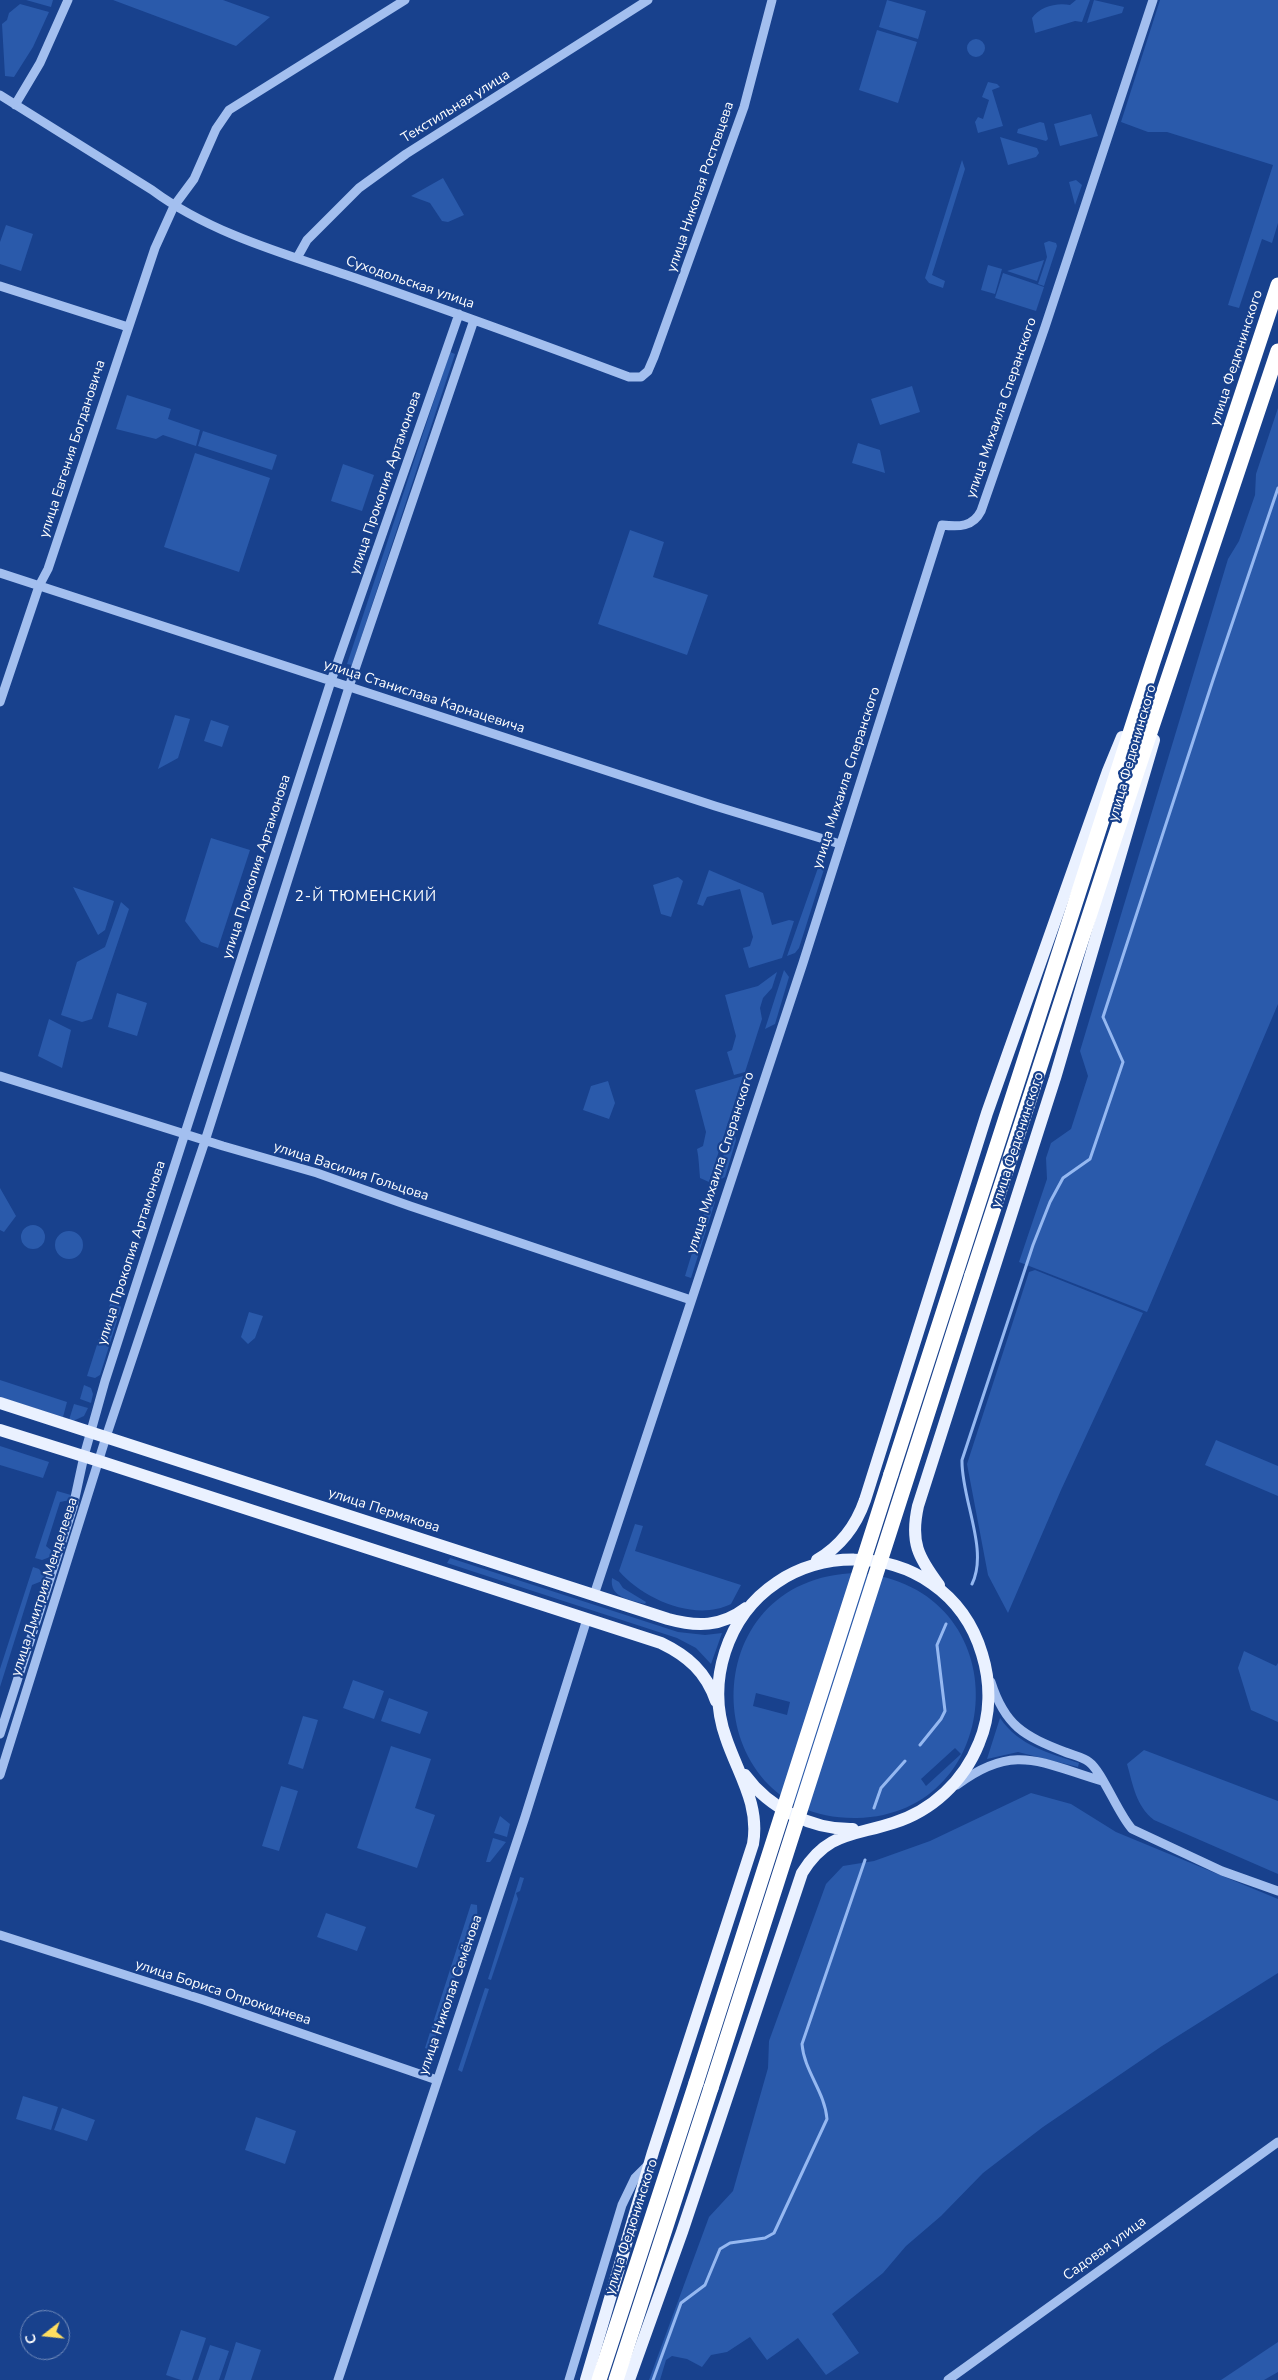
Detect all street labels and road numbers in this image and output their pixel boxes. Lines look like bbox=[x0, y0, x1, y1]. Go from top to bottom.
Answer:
street label: Текстильная улица bbox=[399, 67, 513, 147]
street label: улица Николая Ростовцева bbox=[664, 99, 738, 275]
street label: Суходольская улица bbox=[343, 253, 477, 313]
street label: улица Федюнинского bbox=[1207, 288, 1267, 428]
street label: улица Михаила Сперанского bbox=[963, 315, 1041, 501]
street label: улица Евгения Богдановича bbox=[36, 358, 110, 540]
street label: улица Прокопия Артамонова bbox=[347, 389, 425, 577]
street label: улица Станислава Карнацевича bbox=[321, 656, 527, 738]
street label: улица Федюнинского bbox=[1105, 683, 1161, 823]
street label: улица Михаила Сперанского bbox=[810, 685, 884, 871]
street label: улица Прокопия Артамонова bbox=[219, 773, 295, 961]
street label: улица Михаила Сперанского bbox=[684, 1070, 758, 1256]
street label: улица Федюнинского bbox=[988, 1070, 1048, 1210]
street label: улица Василия Гольцова bbox=[271, 1139, 431, 1205]
street label: улица Прокопия Артамонова bbox=[94, 1159, 170, 1347]
street label: улица Пермякова bbox=[326, 1485, 442, 1537]
street label: улица Дмитрия Менделеева bbox=[8, 1496, 82, 1678]
street label: улица Николая Семёнова bbox=[416, 1913, 486, 2077]
street label: улица Бориса Опрокиднева bbox=[133, 1957, 313, 2029]
street label: улица Федюнинского bbox=[602, 2157, 662, 2297]
street label: Садовая улица bbox=[1060, 2213, 1150, 2285]

